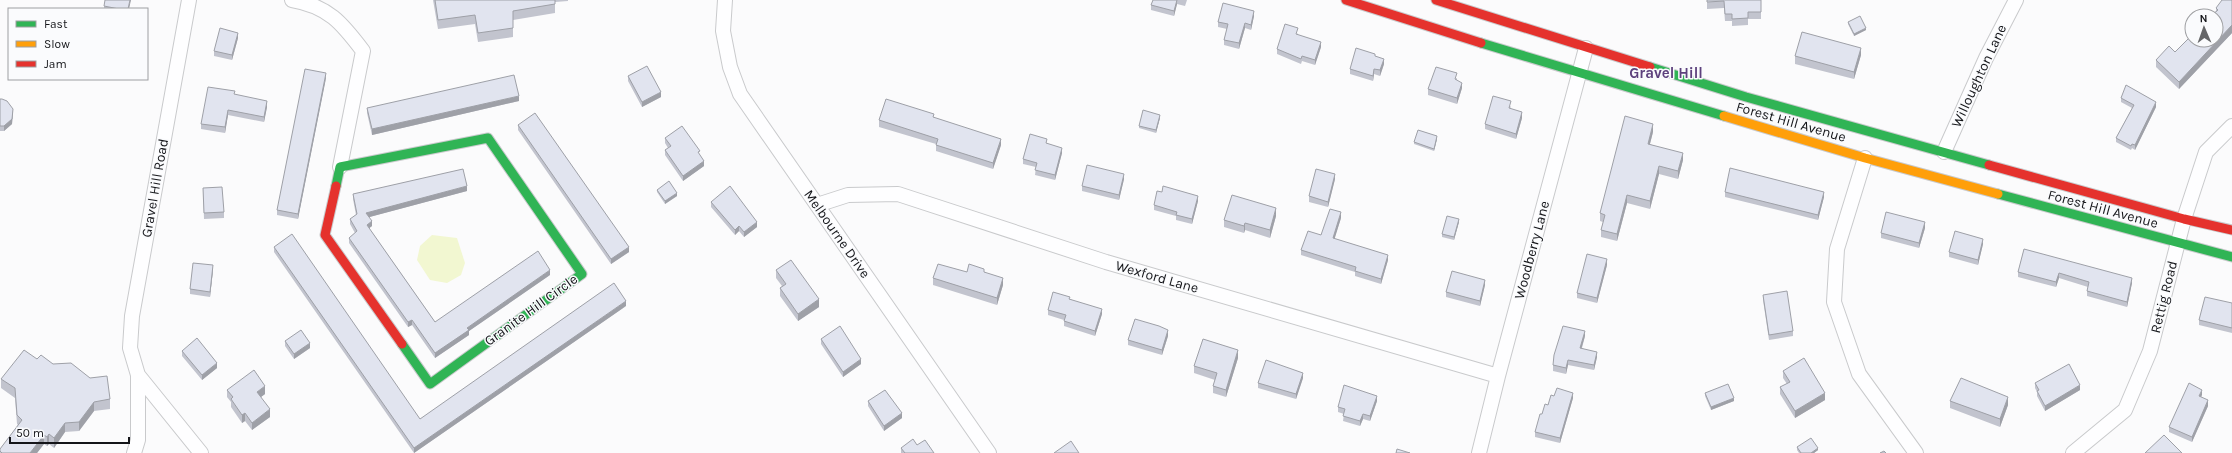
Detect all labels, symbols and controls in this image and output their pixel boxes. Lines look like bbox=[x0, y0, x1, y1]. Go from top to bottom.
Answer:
legend bbox=[8, 8, 148, 80]
north arrow bbox=[2184, 8, 2224, 48]
text: N bbox=[2199, 12, 2208, 25]
text: Fast bbox=[44, 17, 68, 31]
street label: Willoughton Lane bbox=[1948, 22, 2010, 130]
text: Slow bbox=[44, 37, 70, 51]
text: Jam bbox=[44, 57, 67, 71]
district label: Gravel Hill bbox=[1629, 64, 1703, 82]
street label: Forest Hill Avenue bbox=[1734, 98, 1848, 146]
street label: Gravel Hill Road bbox=[138, 137, 172, 239]
street label: Melbourne Drive bbox=[800, 186, 874, 282]
street label: Forest Hill Avenue bbox=[2046, 186, 2160, 232]
street label: Woodberry Lane bbox=[1511, 199, 1553, 301]
street label: Wexford Lane bbox=[1114, 257, 1200, 297]
street label: Rettig Road bbox=[2147, 259, 2181, 335]
street label: Granite Hill Circle bbox=[481, 270, 581, 350]
scale bar bbox=[10, 419, 129, 445]
text: 50 m bbox=[16, 426, 44, 440]

